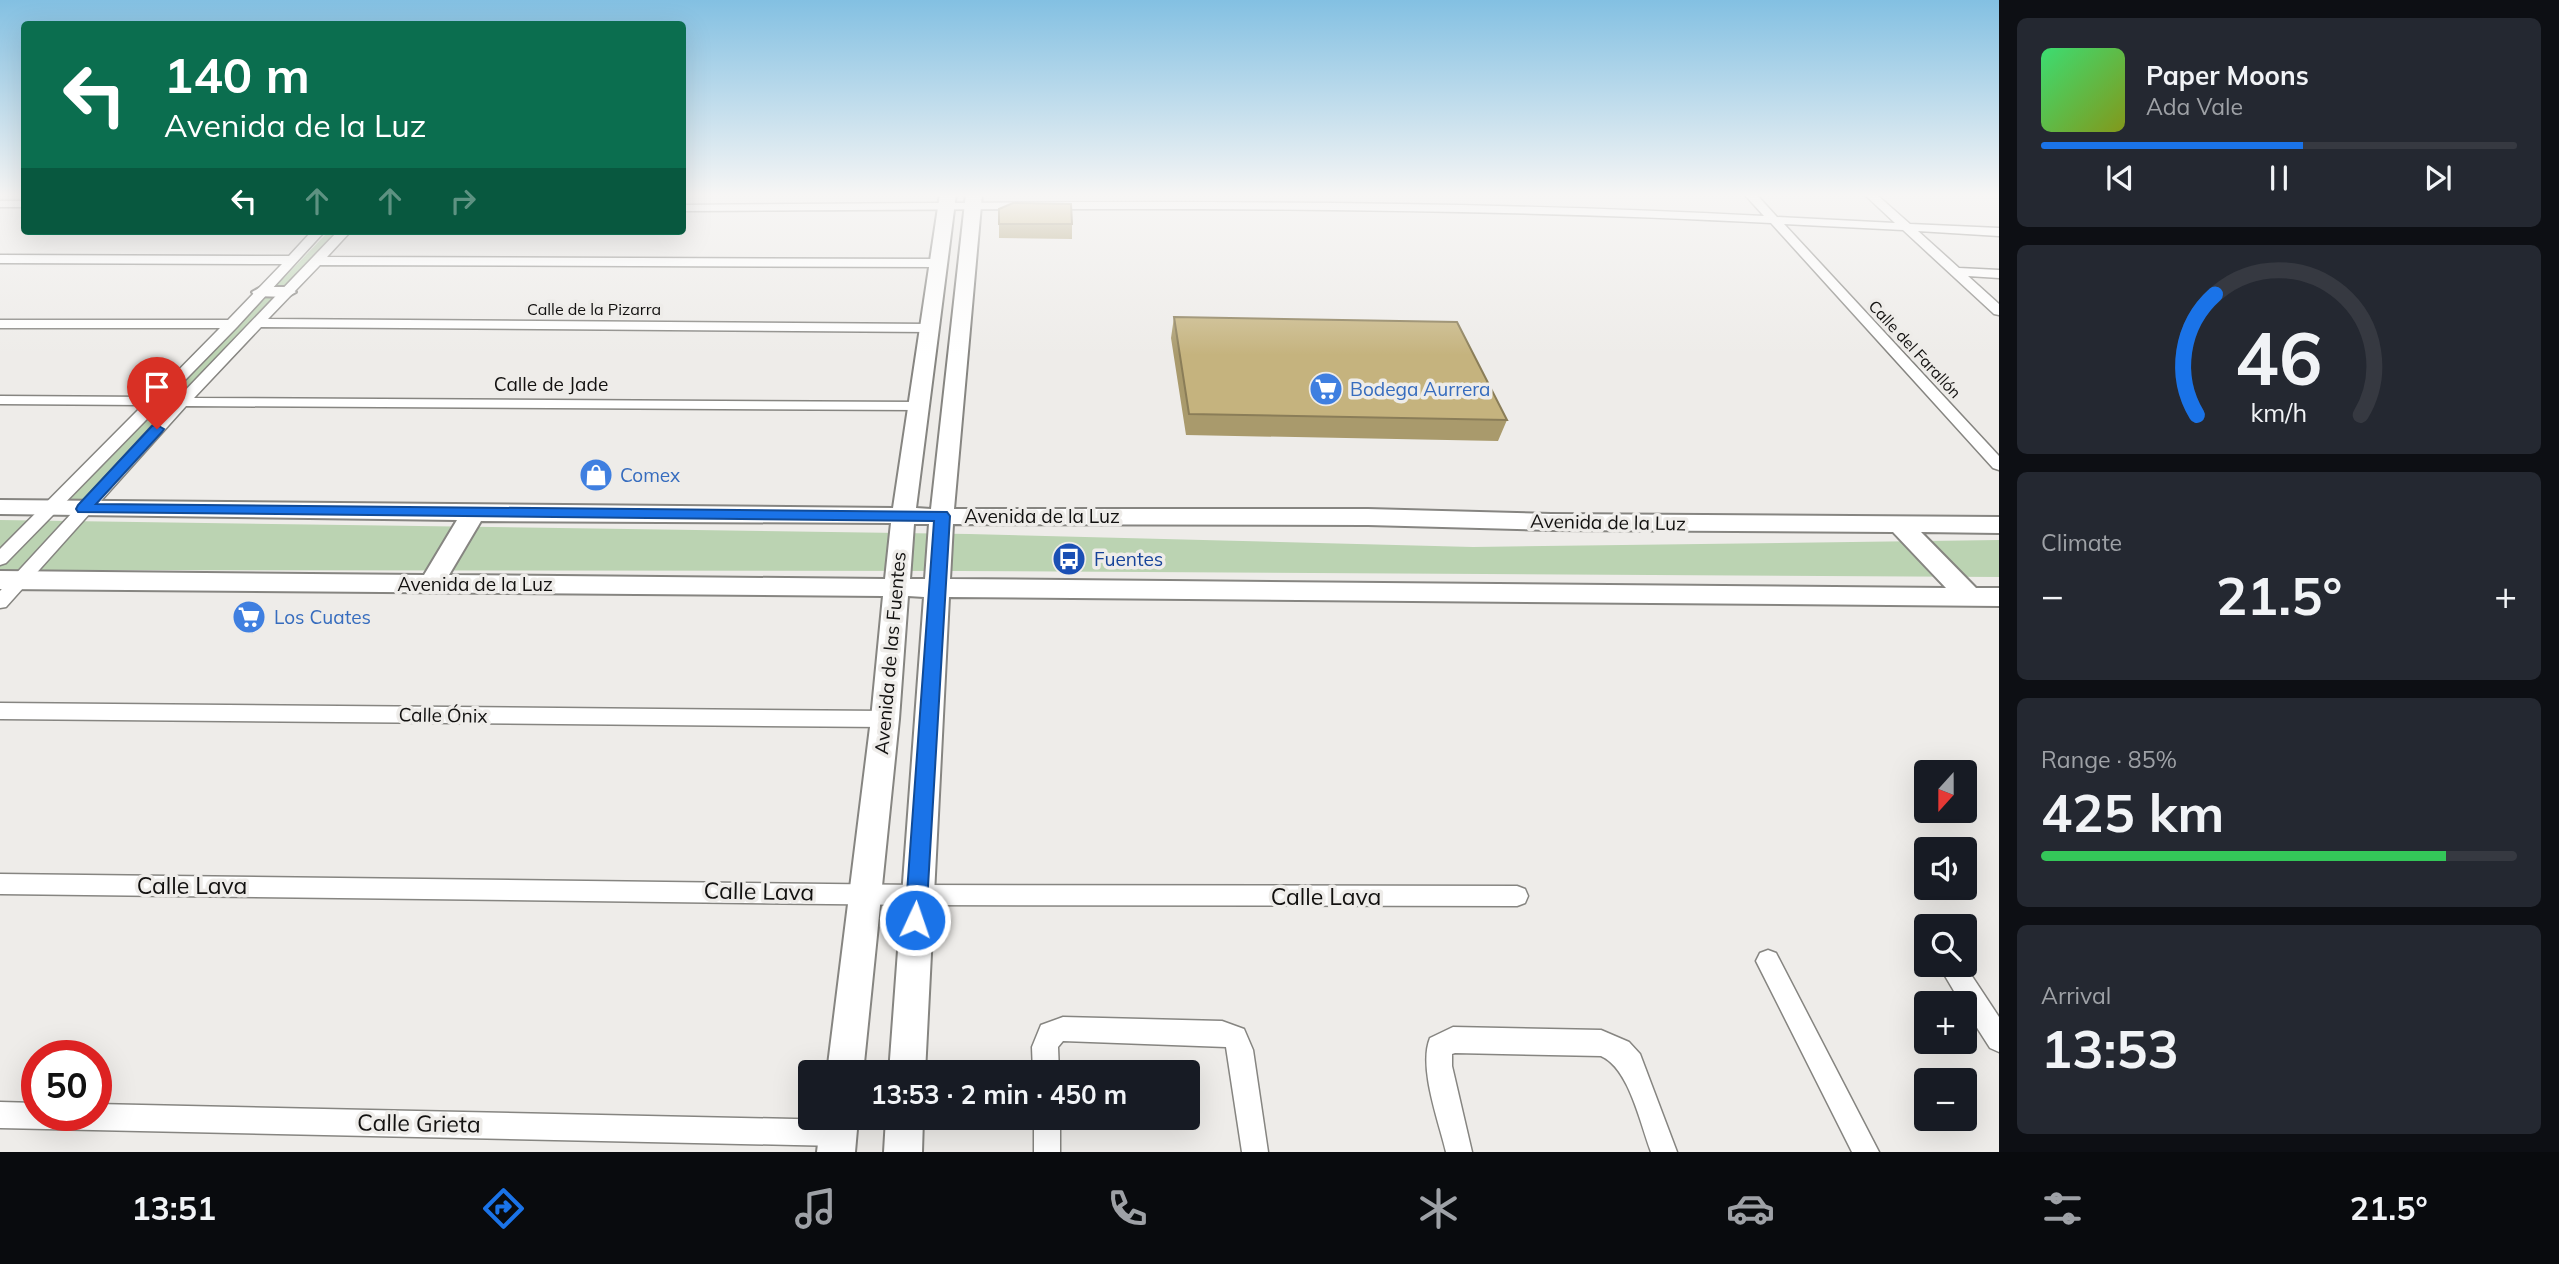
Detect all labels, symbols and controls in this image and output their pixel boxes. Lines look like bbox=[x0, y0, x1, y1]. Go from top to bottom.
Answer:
text: 140 m bbox=[164, 44, 310, 105]
icon: left bbox=[49, 49, 140, 140]
text: Paper Moons bbox=[2146, 59, 2309, 92]
text: Ada Vale bbox=[2146, 92, 2243, 121]
text: Avenida de la Luz bbox=[164, 105, 426, 145]
icon: previous bbox=[2101, 159, 2139, 197]
icon: pause bbox=[2260, 159, 2298, 197]
icon: next bbox=[2419, 159, 2457, 197]
icon: left bbox=[225, 182, 263, 220]
icon: ahead bbox=[298, 182, 336, 220]
icon: ahead bbox=[371, 182, 409, 220]
icon: right bbox=[444, 182, 482, 220]
street label: Calle del Farallón bbox=[1864, 296, 1966, 402]
street label: Calle de la Pizarra bbox=[527, 299, 661, 319]
text: 46 bbox=[2235, 313, 2323, 404]
pin bbox=[127, 357, 187, 429]
icon: arrive bbox=[138, 368, 176, 406]
supermarket icon: Bodega Aurrera bbox=[1307, 370, 1345, 408]
street label: Calle de Jade bbox=[494, 372, 608, 396]
place label: Bodega Aurrera bbox=[1350, 377, 1490, 401]
text: km/h bbox=[2251, 397, 2307, 428]
shop icon: Comex bbox=[577, 456, 615, 494]
place label: Comex bbox=[620, 463, 680, 487]
street label: Avenida de la Luz bbox=[964, 504, 1120, 528]
street label: Avenida de la Luz bbox=[1530, 509, 1686, 535]
text: Climate bbox=[2041, 528, 2122, 557]
bus stop icon: Fuentes bbox=[1050, 540, 1088, 578]
place label: Fuentes bbox=[1094, 547, 1163, 571]
street label: Avenida de las Fuentes bbox=[869, 551, 911, 755]
text: 21.5° bbox=[2216, 563, 2342, 628]
text: − bbox=[2041, 571, 2064, 619]
text: + bbox=[2494, 571, 2517, 619]
street label: Avenida de la Luz bbox=[397, 572, 553, 596]
supermarket icon: Los Cuates bbox=[230, 598, 268, 636]
place label: Los Cuates bbox=[274, 605, 371, 629]
street label: Calle Ónix bbox=[398, 702, 488, 728]
text: Range · 85% bbox=[2041, 745, 2177, 774]
north arrow bbox=[1914, 760, 1978, 822]
map controls bbox=[1914, 760, 1977, 1131]
text: 425 km bbox=[2041, 780, 2224, 845]
button: sound bbox=[1914, 837, 1977, 900]
street label: Calle Lava bbox=[137, 871, 247, 900]
street label: Calle Lava bbox=[703, 876, 815, 906]
street label: Calle Lava bbox=[1271, 882, 1381, 911]
position arrow bbox=[878, 883, 952, 957]
button: search bbox=[1914, 914, 1977, 977]
text: Arrival bbox=[2041, 981, 2111, 1010]
button: + bbox=[1914, 991, 1977, 1054]
text: 13:53 bbox=[2041, 1016, 2179, 1081]
speed limit sign: 50 bbox=[21, 1040, 112, 1131]
button: − bbox=[1914, 1068, 1977, 1131]
text: 13:53 · 2 min · 450 m bbox=[871, 1078, 1127, 1111]
street label: Calle Grieta bbox=[357, 1107, 481, 1139]
icon: directions bbox=[479, 1184, 528, 1233]
icon: music bbox=[791, 1184, 840, 1233]
icon: phone bbox=[1103, 1184, 1152, 1233]
icon: climate bbox=[1414, 1184, 1463, 1233]
icon: car bbox=[1726, 1184, 1775, 1233]
icon: filters bbox=[2038, 1184, 2087, 1233]
text: 13:51 bbox=[131, 1188, 216, 1228]
text: 21.5° bbox=[2350, 1188, 2428, 1228]

